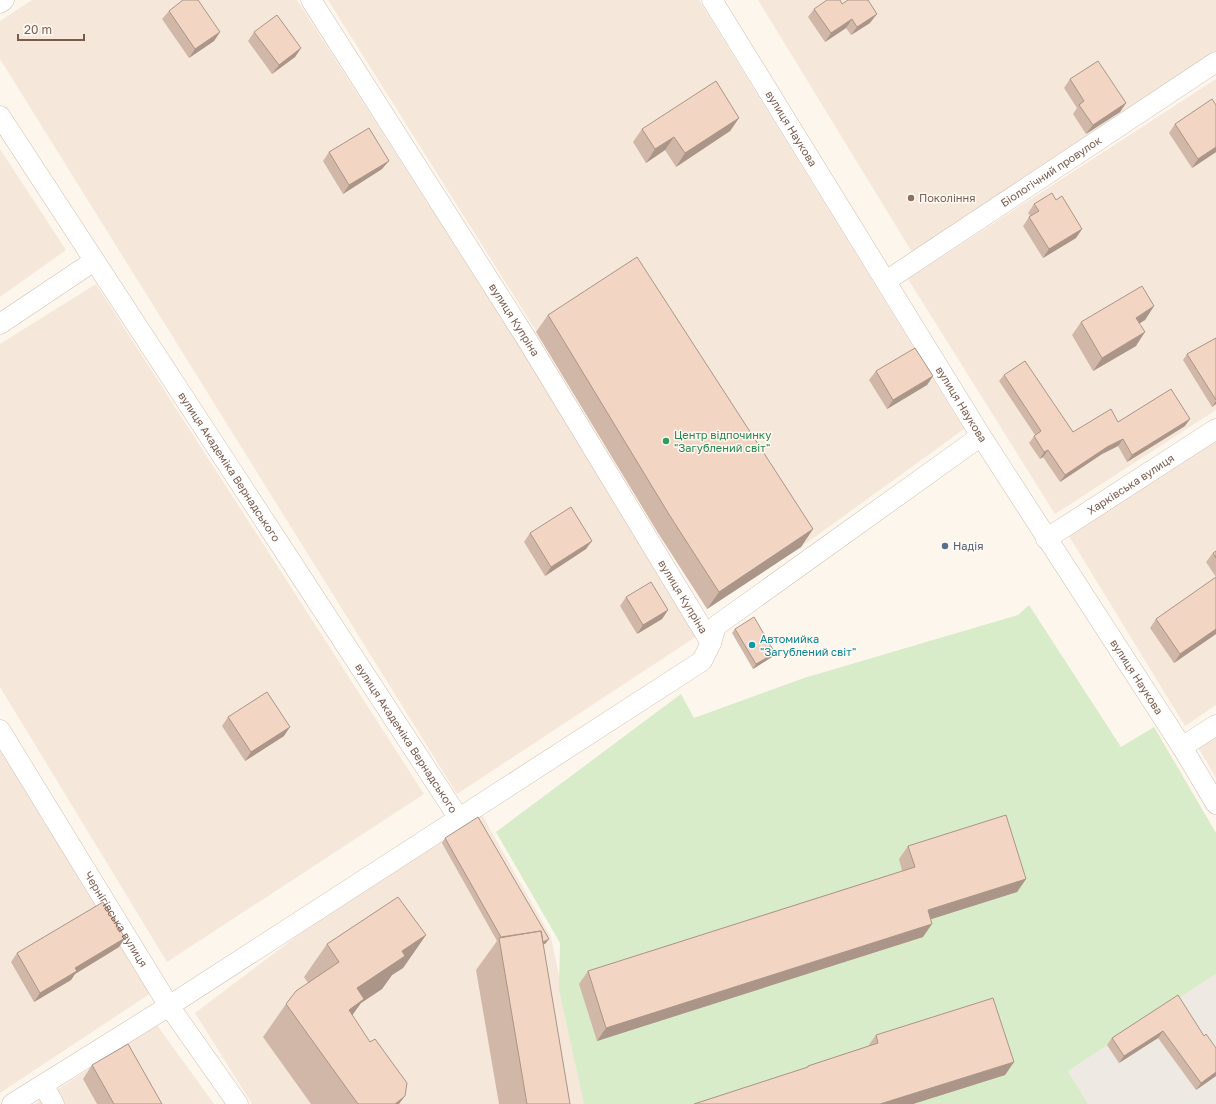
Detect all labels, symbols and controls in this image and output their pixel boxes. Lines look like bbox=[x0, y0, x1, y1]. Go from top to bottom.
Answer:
scale bar bbox=[18, 16, 84, 42]
text: 20 m bbox=[24, 22, 52, 37]
street label: вулиця Наукова bbox=[763, 88, 820, 169]
street label: Біологічний провулок bbox=[998, 133, 1104, 209]
place label: Покоління bbox=[919, 191, 976, 204]
marker: Покоління bbox=[906, 193, 916, 203]
street label: вулиця Купріна bbox=[487, 281, 543, 358]
street label: вулиця Наукова bbox=[934, 364, 990, 444]
street label: вулиця Академіка Вернадського bbox=[176, 389, 283, 544]
place label: Центр відпочинку "Загублений світ" bbox=[674, 428, 771, 454]
marker: Центр відпочинку "Загублений світ" bbox=[661, 436, 671, 446]
street label: Харківська вулиця bbox=[1085, 451, 1176, 517]
place label: Надія bbox=[953, 539, 983, 552]
marker: Надія bbox=[940, 541, 950, 551]
street label: вулиця Купріна bbox=[656, 557, 711, 635]
place label: Автомийка "Загублений світ" bbox=[760, 632, 856, 658]
street label: вулиця Наукова bbox=[1108, 637, 1166, 716]
marker: Автомийка "Загублений світ" bbox=[747, 640, 757, 650]
street label: вулиця Академіка Вернадського bbox=[353, 660, 461, 815]
street label: Чернігівська вулиця bbox=[82, 869, 151, 969]

